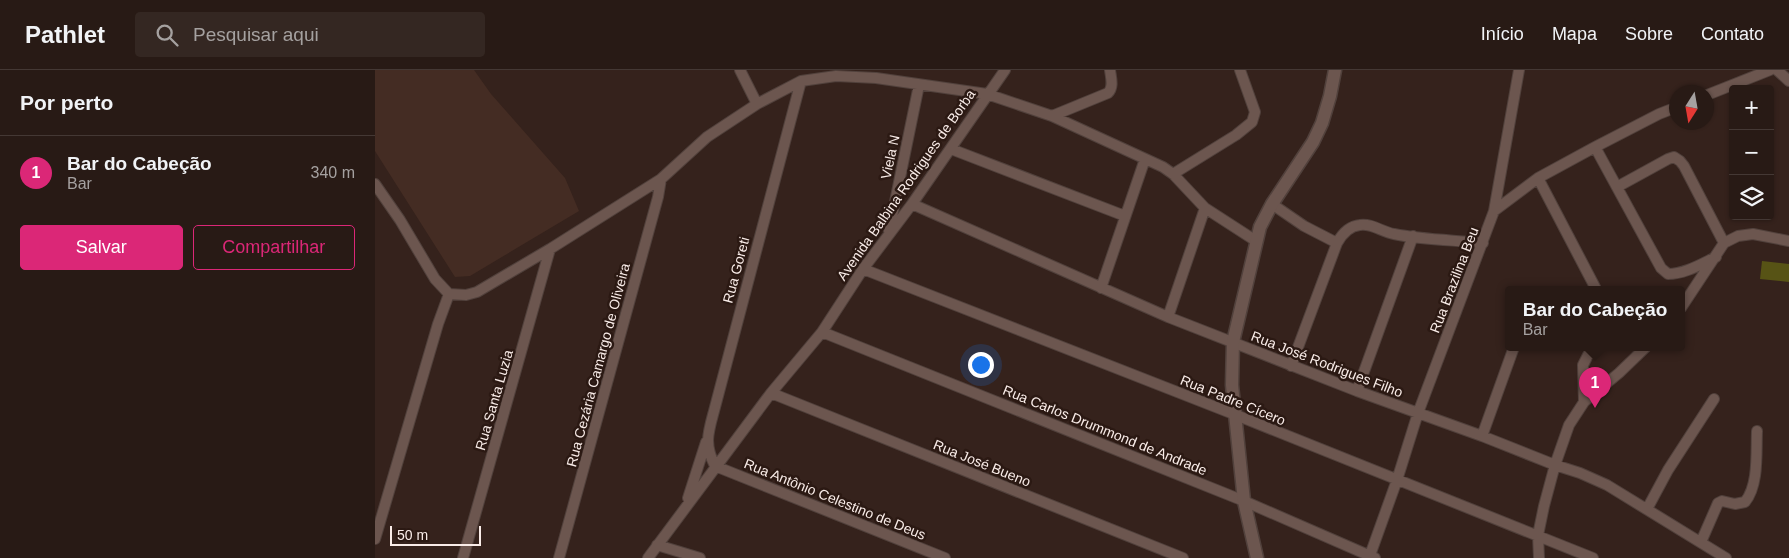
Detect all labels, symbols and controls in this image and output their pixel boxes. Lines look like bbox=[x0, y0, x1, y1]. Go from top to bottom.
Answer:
search box bbox=[135, 12, 485, 57]
text: Pathlet bbox=[25, 21, 105, 48]
icon: search bbox=[153, 21, 181, 49]
text: Pesquisar aqui bbox=[193, 24, 319, 45]
text: Início bbox=[1481, 24, 1524, 44]
text: Mapa bbox=[1552, 24, 1597, 44]
text: Sobre bbox=[1625, 24, 1673, 44]
text: Contato bbox=[1701, 24, 1764, 44]
north arrow bbox=[1669, 85, 1714, 130]
map controls bbox=[1729, 85, 1774, 220]
button: + bbox=[1729, 85, 1774, 130]
street label: Avenida Balbina Rodrigues de Borba bbox=[834, 86, 978, 284]
text: Por perto bbox=[20, 91, 113, 114]
button: − bbox=[1729, 130, 1774, 175]
street label: Viela N bbox=[878, 133, 902, 181]
text: Bar do Cabeção bbox=[67, 153, 212, 174]
text: 1 bbox=[32, 164, 40, 181]
text: 340 m bbox=[311, 164, 355, 181]
text: Bar bbox=[67, 175, 92, 192]
button: layers bbox=[1729, 175, 1774, 220]
button: Salvar bbox=[20, 225, 183, 270]
button: Compartilhar bbox=[193, 225, 355, 270]
street label: Rua Brazilina Beu bbox=[1426, 225, 1482, 335]
street label: Rua Goreti bbox=[720, 235, 752, 305]
street label: Rua Cezária Camargo de Oliveira bbox=[563, 261, 633, 469]
popup bbox=[1505, 286, 1685, 351]
text: Bar do Cabeção bbox=[1523, 299, 1667, 320]
text: Bar bbox=[1523, 321, 1548, 338]
street label: Rua José Rodrigues Filho bbox=[1249, 328, 1405, 400]
street label: Rua Santa Luzia bbox=[472, 348, 516, 452]
your location bbox=[968, 352, 994, 378]
pin: 1 bbox=[1579, 367, 1611, 408]
street label: Rua Padre Cícero bbox=[1178, 372, 1288, 428]
street label: Rua Carlos Drummond de Andrade bbox=[1001, 382, 1210, 478]
street label: Rua José Bueno bbox=[931, 436, 1033, 490]
street label: Rua Antônio Celestino de Deus bbox=[742, 455, 928, 543]
scale bar bbox=[390, 523, 481, 546]
text: 50 m bbox=[397, 527, 428, 543]

